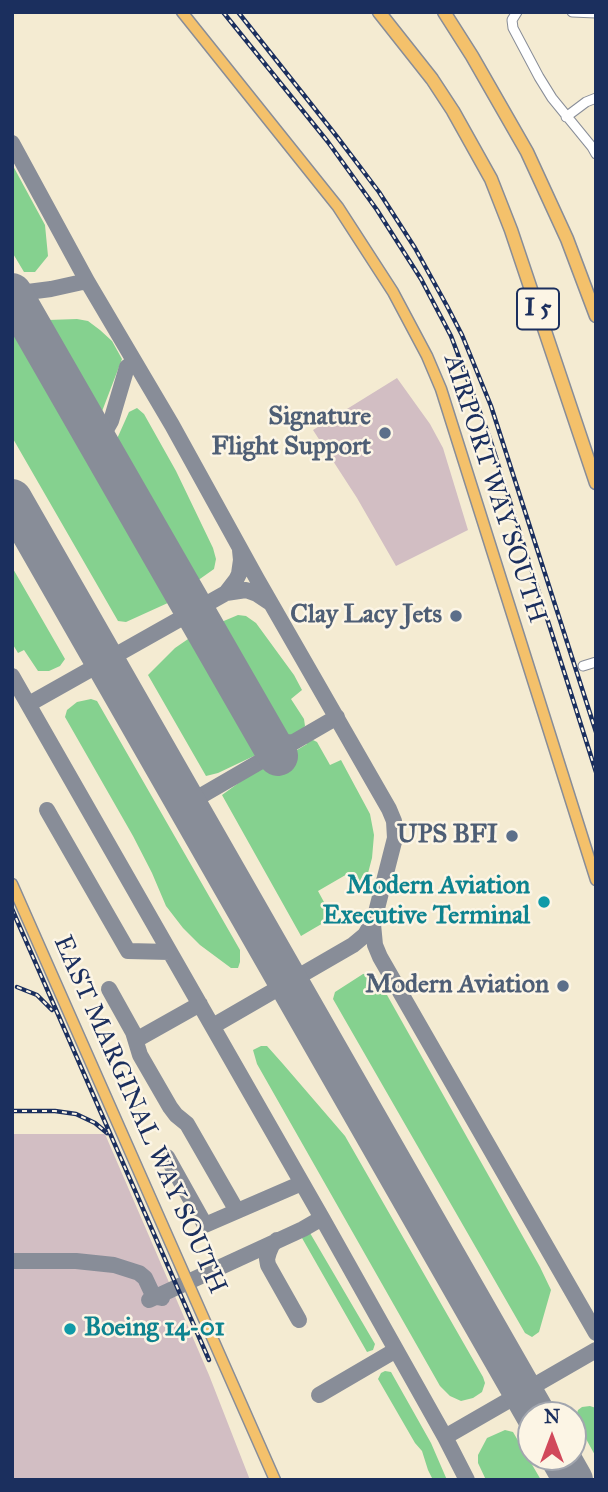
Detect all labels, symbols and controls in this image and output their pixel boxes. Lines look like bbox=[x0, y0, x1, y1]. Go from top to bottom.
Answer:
road number: I 5 bbox=[517, 288, 559, 330]
street label: AIRPORT WAY SOUTH bbox=[436, 351, 552, 627]
place label: Signature Flight Support bbox=[212, 402, 371, 464]
marker: Signature Flight Support bbox=[377, 425, 393, 441]
place label: Clay Lacy Jets bbox=[290, 600, 442, 632]
marker: Clay Lacy Jets bbox=[448, 608, 464, 624]
place label: UPS BFI bbox=[397, 820, 498, 852]
marker: UPS BFI bbox=[504, 828, 520, 844]
place label: Modern Aviation Executive Terminal bbox=[322, 871, 530, 932]
marker: Modern Aviation Executive Terminal bbox=[536, 894, 552, 910]
street label: EAST MARGINAL WAY SOUTH bbox=[46, 931, 232, 1299]
place label: Modern Aviation bbox=[365, 970, 549, 1002]
marker: Modern Aviation bbox=[555, 978, 571, 994]
place label: Boeing 14-01 bbox=[84, 1313, 225, 1345]
marker: Boeing 14-01 bbox=[62, 1321, 78, 1337]
north arrow bbox=[517, 1401, 587, 1471]
text: N bbox=[544, 1405, 560, 1428]

